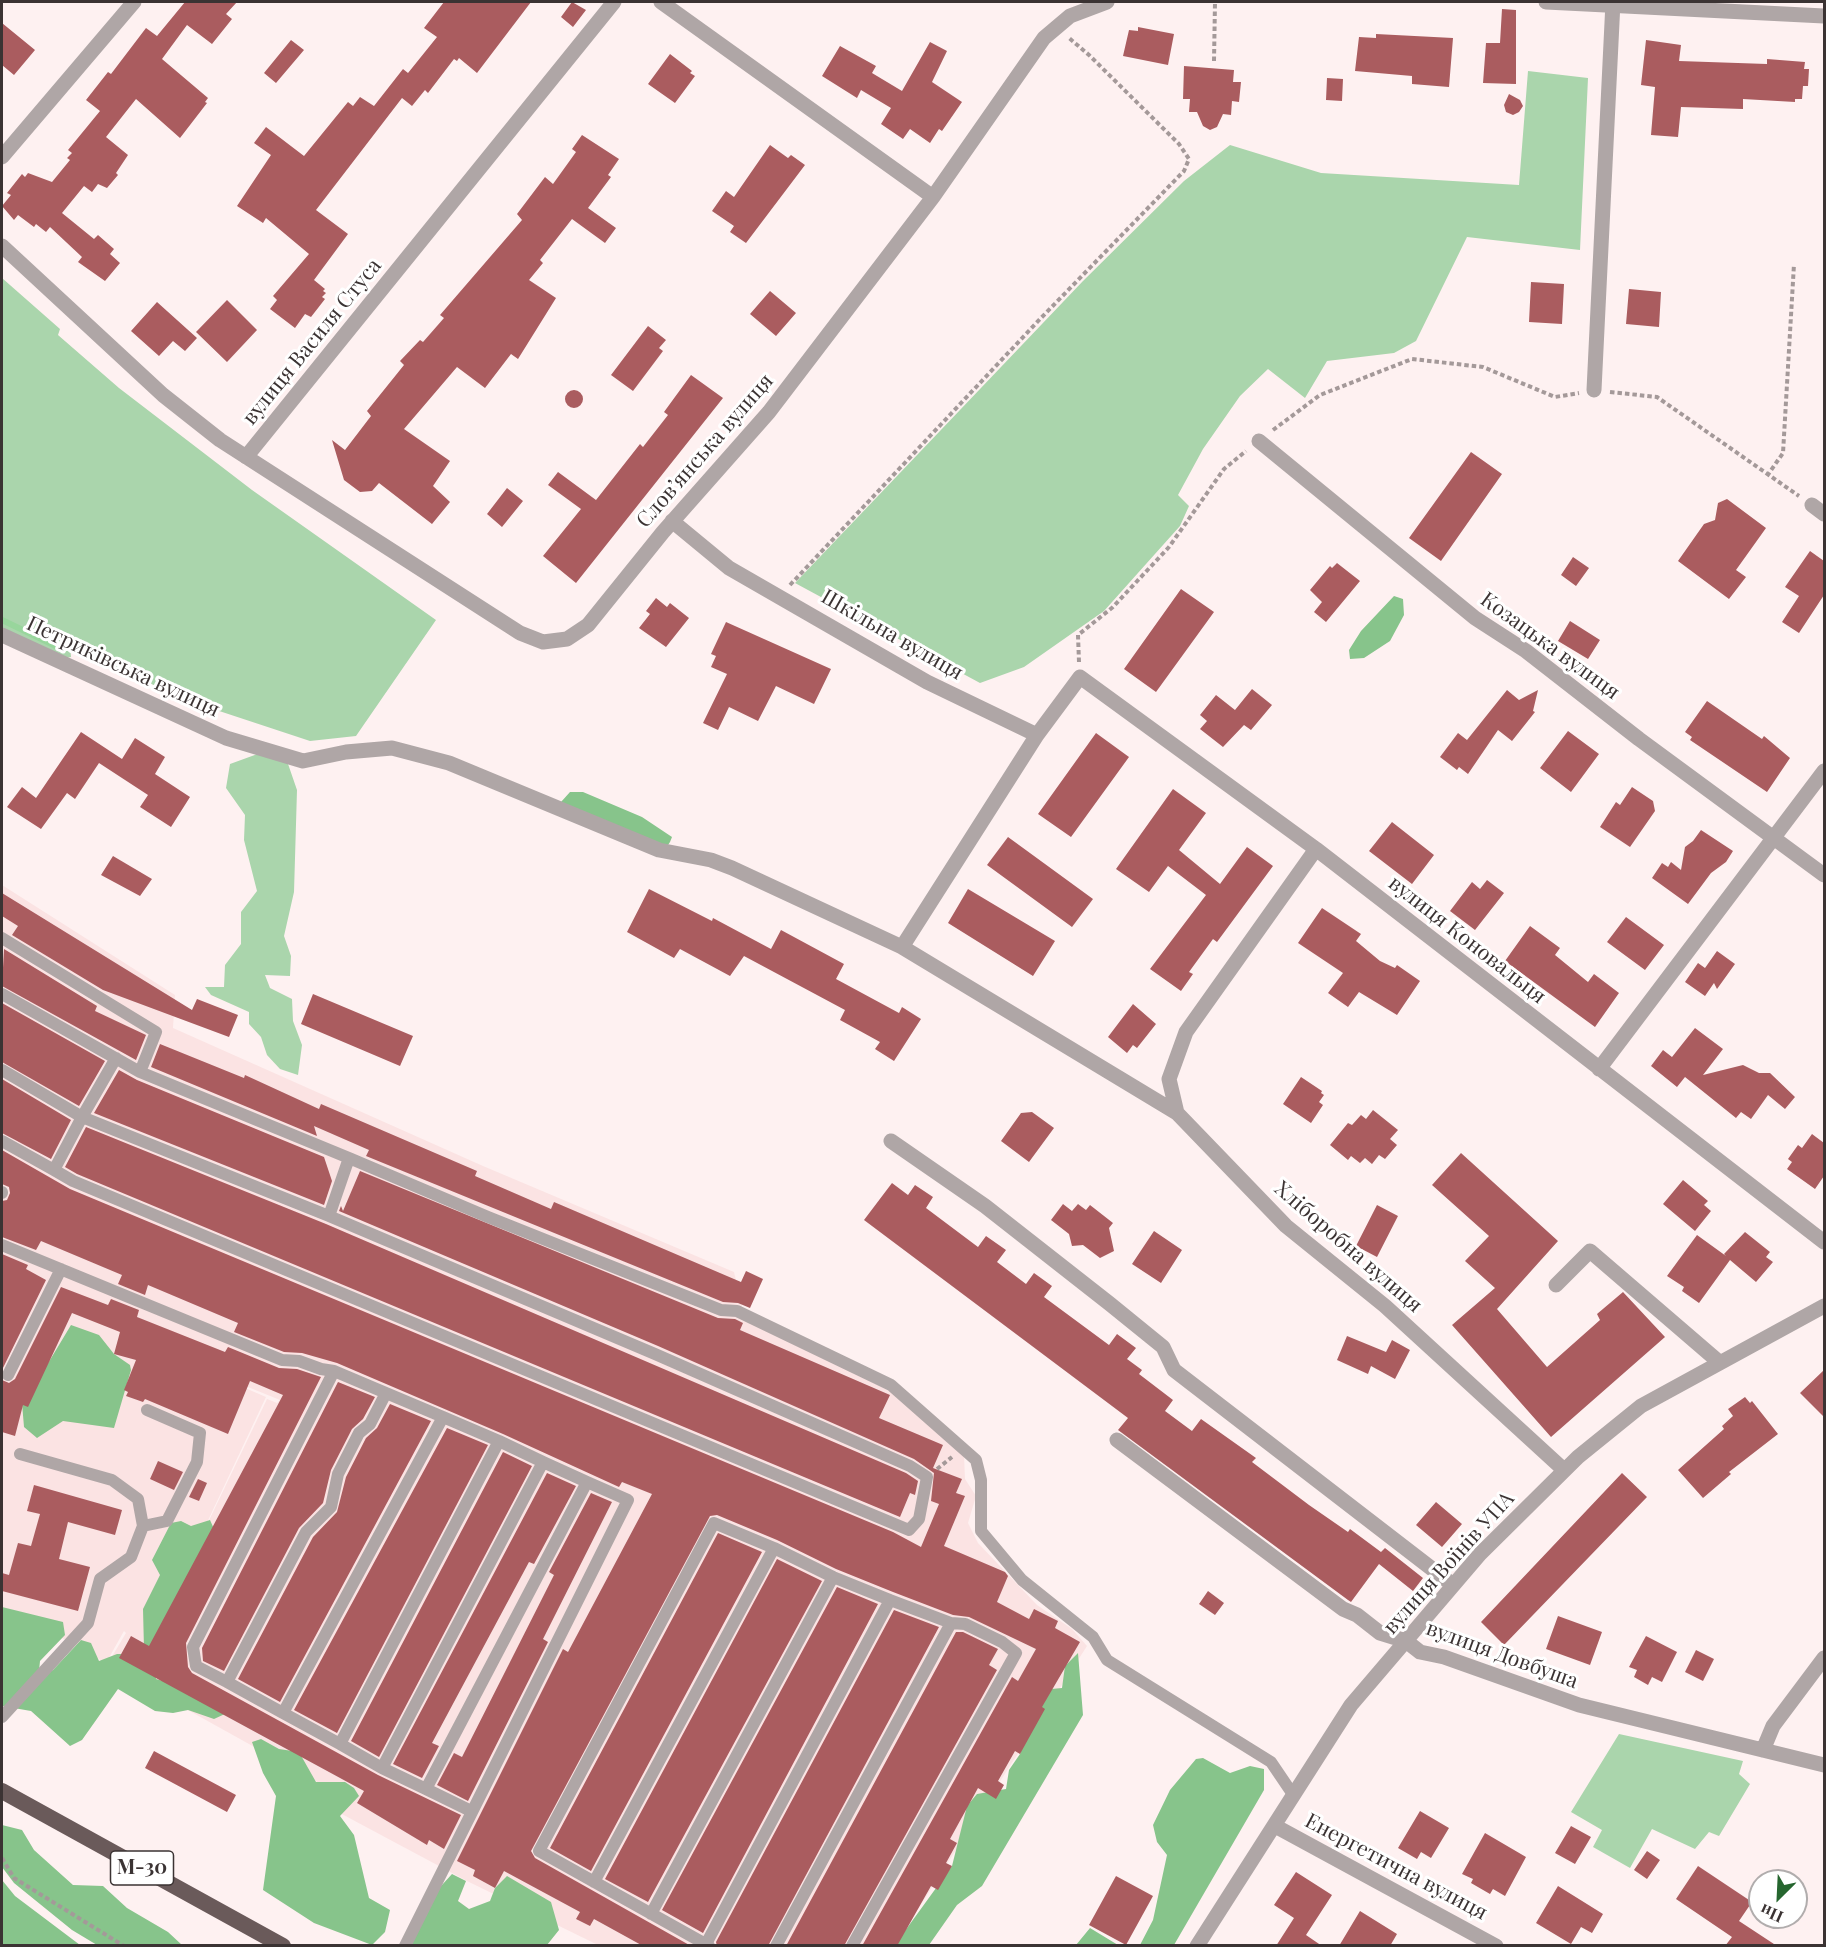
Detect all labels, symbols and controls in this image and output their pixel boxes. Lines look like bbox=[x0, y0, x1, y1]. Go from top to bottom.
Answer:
street label: вулиця Василя Стуса bbox=[237, 254, 387, 430]
street label: Словʼянська вулиця bbox=[631, 369, 779, 533]
street label: Шкільна вулиця bbox=[817, 584, 967, 686]
street label: Козацька вулиця bbox=[1476, 587, 1624, 705]
street label: Петриківська вулиця bbox=[22, 611, 224, 723]
street label: вулиця Коновальця bbox=[1383, 871, 1551, 1009]
street label: Хліборобна вулиця bbox=[1269, 1176, 1427, 1318]
street label: вулиця Воїнів УПА bbox=[1378, 1487, 1520, 1639]
street label: вулиця Довбуша bbox=[1423, 1616, 1581, 1694]
street label: Енергетична вулиця bbox=[1301, 1808, 1491, 1926]
road number: М-30 bbox=[110, 1851, 174, 1885]
north arrow bbox=[1748, 1869, 1808, 1929]
text: Пн bbox=[1757, 1900, 1786, 1928]

